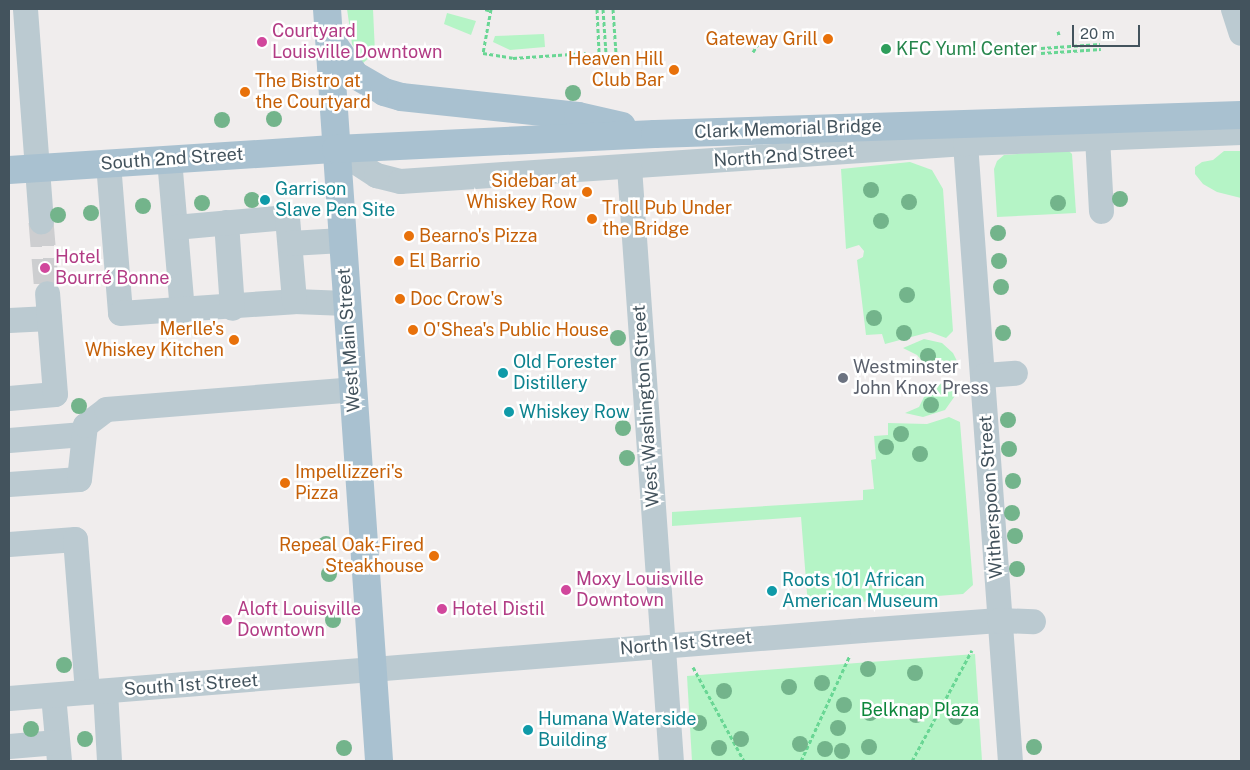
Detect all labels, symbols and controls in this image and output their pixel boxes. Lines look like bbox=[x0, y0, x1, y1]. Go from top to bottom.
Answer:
scale bar bbox=[1075, 15, 1142, 47]
place label: Courtyard Louisville Downtown bbox=[272, 21, 443, 64]
text: 20 m bbox=[1080, 25, 1115, 42]
place label: Gateway Grill bbox=[705, 28, 818, 50]
marker: Gateway Grill bbox=[822, 33, 834, 45]
marker: Courtyard Louisville Downtown bbox=[256, 36, 268, 48]
place label: KFC Yum! Center bbox=[896, 38, 1037, 60]
marker: KFC Yum! Center bbox=[880, 43, 892, 55]
place label: Heaven Hill Club Bar bbox=[568, 49, 664, 92]
marker: Heaven Hill Club Bar bbox=[668, 64, 680, 76]
place label: The Bistro at the Courtyard bbox=[255, 71, 371, 114]
marker: The Bistro at the Courtyard bbox=[239, 86, 251, 98]
street label: Clark Memorial Bridge bbox=[694, 115, 882, 143]
street label: North 2nd Street bbox=[713, 140, 855, 172]
street label: South 2nd Street bbox=[100, 143, 244, 175]
place label: Sidebar at Whiskey Row bbox=[466, 171, 577, 213]
place label: Garrison Slave Pen Site bbox=[275, 179, 395, 222]
marker: Sidebar at Whiskey Row bbox=[581, 186, 593, 198]
marker: Garrison Slave Pen Site bbox=[259, 194, 271, 206]
place label: Troll Pub Under the Bridge bbox=[602, 198, 732, 240]
marker: Troll Pub Under the Bridge bbox=[586, 213, 598, 225]
place label: Bearno's Pizza bbox=[419, 225, 538, 247]
marker: Bearno's Pizza bbox=[403, 230, 415, 242]
place label: Hotel Bourré Bonne bbox=[55, 247, 170, 290]
place label: El Barrio bbox=[409, 250, 480, 272]
marker: El Barrio bbox=[393, 255, 405, 267]
marker: Hotel Bourré Bonne bbox=[39, 262, 51, 274]
street label: West Main Street bbox=[333, 267, 365, 413]
place label: Doc Crow's bbox=[410, 288, 503, 310]
marker: Doc Crow's bbox=[394, 293, 406, 305]
street label: West Washington Street bbox=[628, 304, 664, 508]
place label: Merlle's Whiskey Kitchen bbox=[85, 319, 224, 362]
place label: O'Shea's Public House bbox=[423, 319, 609, 341]
marker: O'Shea's Public House bbox=[407, 324, 419, 336]
marker: Merlle's Whiskey Kitchen bbox=[228, 334, 240, 346]
place label: Old Forester Distillery bbox=[513, 352, 617, 394]
place label: Westminster John Knox Press bbox=[853, 357, 989, 399]
marker: Old Forester Distillery bbox=[497, 367, 509, 379]
marker: Westminster John Knox Press bbox=[837, 372, 849, 384]
place label: Whiskey Row bbox=[519, 401, 630, 423]
marker: Whiskey Row bbox=[503, 406, 515, 418]
street label: Witherspoon Street bbox=[975, 415, 1007, 579]
place label: Impellizzeri's Pizza bbox=[295, 462, 403, 504]
marker: Impellizzeri's Pizza bbox=[279, 477, 291, 489]
place label: Repeal Oak-Fired Steakhouse bbox=[279, 535, 424, 578]
marker: Repeal Oak-Fired Steakhouse bbox=[428, 550, 440, 562]
place label: Moxy Louisville Downtown bbox=[576, 569, 704, 612]
place label: Roots 101 African American Museum bbox=[782, 570, 938, 612]
marker: Moxy Louisville Downtown bbox=[560, 584, 572, 596]
marker: Roots 101 African American Museum bbox=[766, 585, 778, 597]
place label: Hotel Distil bbox=[452, 598, 545, 620]
place label: Aloft Louisville Downtown bbox=[237, 599, 361, 642]
marker: Hotel Distil bbox=[436, 603, 448, 615]
marker: Aloft Louisville Downtown bbox=[221, 614, 233, 626]
street label: North 1st Street bbox=[619, 626, 753, 660]
street label: South 1st Street bbox=[123, 670, 259, 700]
park label: Belknap Plaza bbox=[861, 699, 979, 721]
place label: Humana Waterside Building bbox=[538, 709, 697, 752]
marker: Humana Waterside Building bbox=[522, 724, 534, 736]

